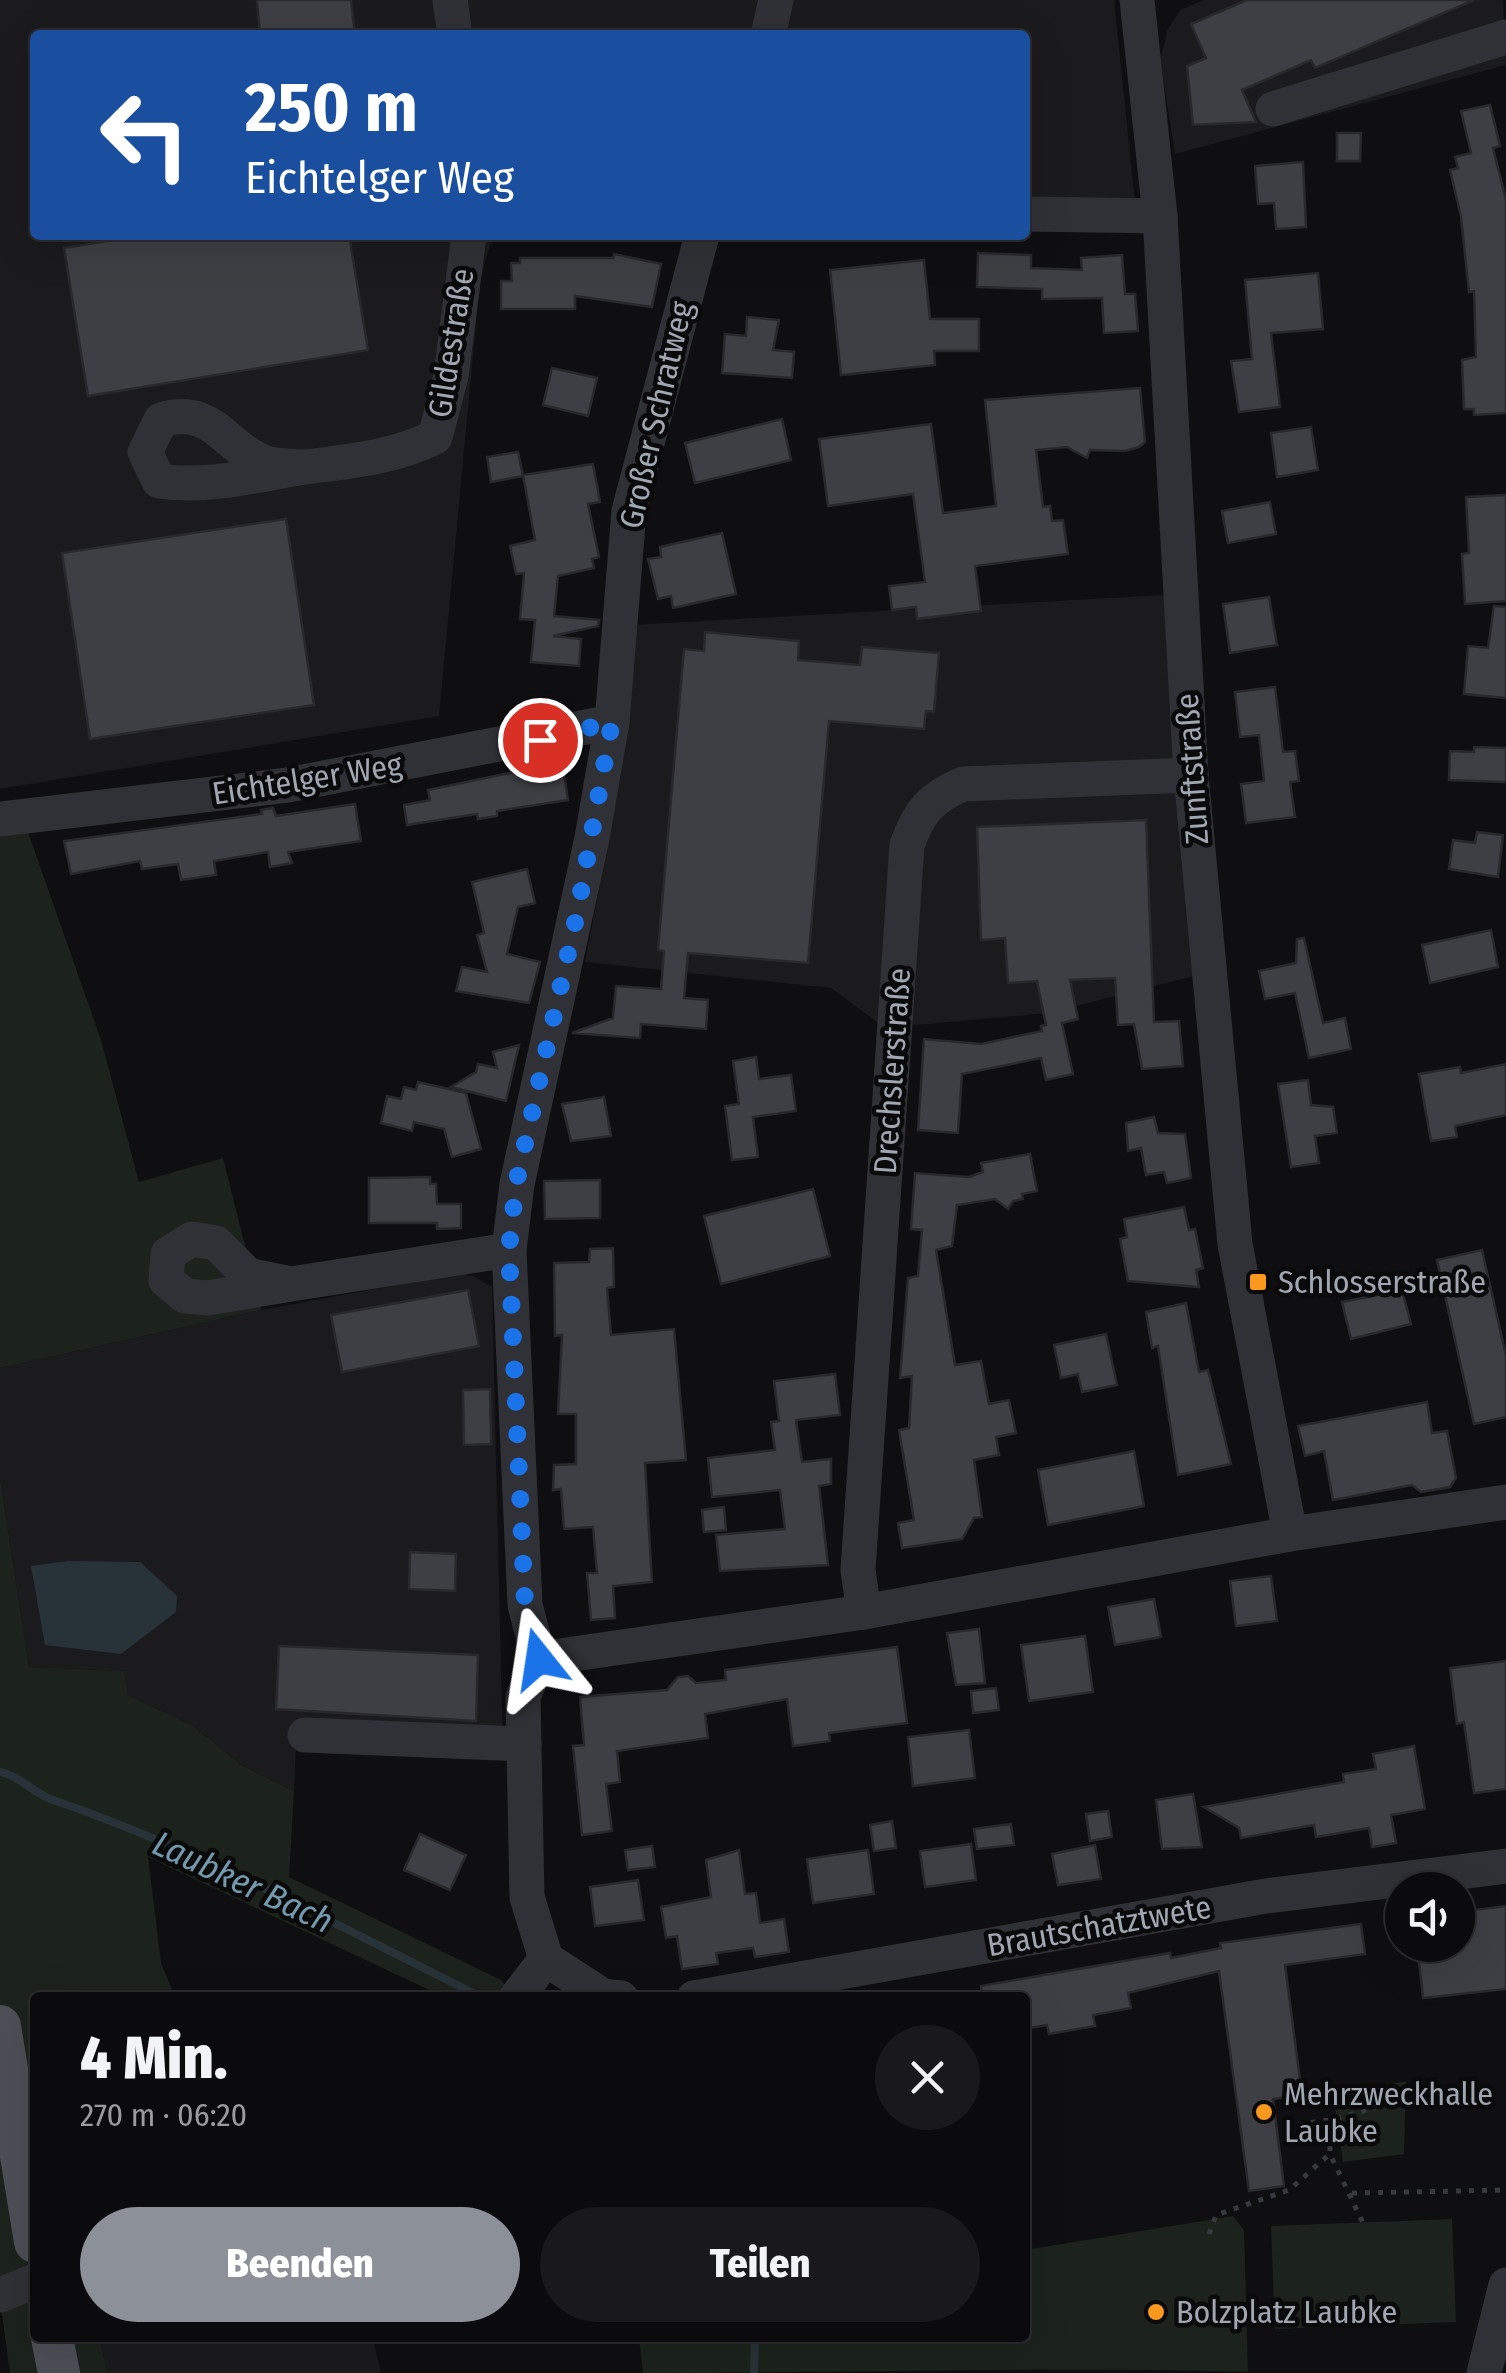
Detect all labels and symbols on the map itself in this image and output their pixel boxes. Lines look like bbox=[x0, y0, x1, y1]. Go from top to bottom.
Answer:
street label: Gildestraße bbox=[420, 266, 482, 420]
street label: Großer Schratweg bbox=[611, 298, 701, 532]
street label: Zunftstraße bbox=[1168, 692, 1216, 846]
pin bbox=[498, 698, 583, 783]
street label: Eichtelger Weg bbox=[210, 745, 404, 813]
street label: Drechslerstraße bbox=[866, 967, 918, 1175]
place label: Schlosserstraße bbox=[1278, 1263, 1486, 1301]
marker: Schlosserstraße bbox=[1247, 1271, 1269, 1293]
position arrow bbox=[487, 1607, 591, 1711]
water label: Laubker Bach bbox=[146, 1822, 340, 1942]
street label: Brautschatztwete bbox=[984, 1888, 1214, 1964]
place label: Mehrzweckhalle Laubke bbox=[1284, 2075, 1493, 2150]
marker: Mehrzweckhalle Laubke bbox=[1253, 2101, 1275, 2123]
place label: Bolzplatz Laubke bbox=[1176, 2293, 1397, 2331]
marker: Bolzplatz Laubke bbox=[1145, 2301, 1167, 2323]

